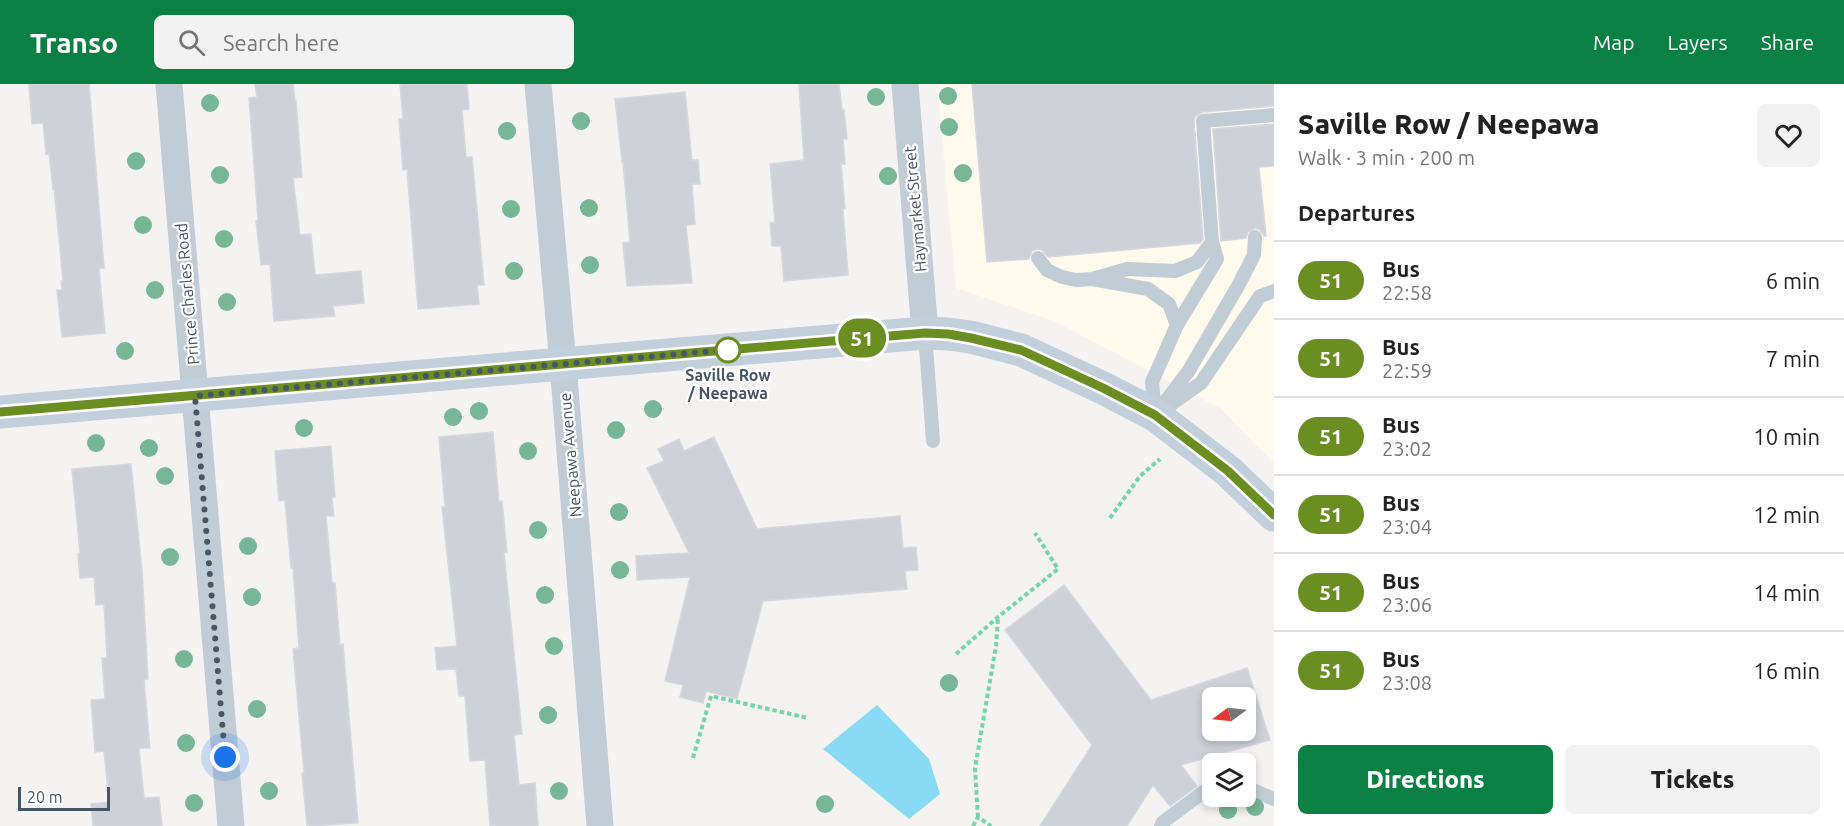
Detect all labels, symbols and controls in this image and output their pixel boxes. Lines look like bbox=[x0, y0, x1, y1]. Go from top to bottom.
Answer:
search box bbox=[154, 15, 574, 69]
icon: search bbox=[175, 26, 208, 59]
text: Transo bbox=[30, 27, 118, 58]
text: Search here bbox=[223, 30, 339, 55]
text: Map bbox=[1593, 30, 1634, 54]
text: Layers bbox=[1667, 30, 1728, 54]
text: Share bbox=[1761, 30, 1814, 54]
button: heart bbox=[1757, 104, 1820, 167]
text: Saville Row / Neepawa bbox=[1298, 108, 1599, 139]
street label: Haymarket Street bbox=[900, 145, 929, 273]
text: Walk · 3 min · 200 m bbox=[1298, 146, 1475, 169]
text: Departures bbox=[1298, 200, 1415, 225]
street label: Prince Charles Road bbox=[172, 222, 202, 366]
text: Bus bbox=[1382, 256, 1420, 281]
text: 51 bbox=[1319, 268, 1343, 292]
text: 6 min bbox=[1766, 268, 1820, 293]
text: 22:58 bbox=[1382, 281, 1432, 304]
line badge: 51 bbox=[835, 318, 889, 358]
text: 51 bbox=[850, 326, 874, 350]
text: Bus bbox=[1382, 334, 1420, 359]
marker: Saville Row / Neepawa bbox=[715, 337, 741, 363]
text: 51 bbox=[1319, 346, 1343, 370]
text: 7 min bbox=[1766, 346, 1820, 371]
text: 22:59 bbox=[1382, 359, 1432, 382]
place label: Saville Row / Neepawa bbox=[685, 366, 771, 402]
street label: Neepawa Avenue bbox=[556, 392, 584, 518]
text: Bus bbox=[1382, 412, 1420, 437]
text: 51 bbox=[1319, 424, 1343, 448]
text: 10 min bbox=[1753, 424, 1820, 449]
text: 23:02 bbox=[1382, 437, 1432, 460]
text: Bus bbox=[1382, 490, 1420, 515]
text: 51 bbox=[1319, 502, 1343, 526]
text: 12 min bbox=[1753, 502, 1820, 527]
text: 23:04 bbox=[1382, 515, 1432, 538]
text: Bus bbox=[1382, 568, 1420, 593]
text: 51 bbox=[1319, 580, 1343, 604]
text: 14 min bbox=[1753, 580, 1820, 605]
text: 23:06 bbox=[1382, 593, 1432, 616]
text: Bus bbox=[1382, 646, 1420, 671]
text: 51 bbox=[1319, 658, 1343, 682]
text: 16 min bbox=[1753, 658, 1820, 683]
text: 23:08 bbox=[1382, 671, 1432, 694]
north arrow bbox=[1202, 687, 1256, 741]
map controls bbox=[1202, 687, 1256, 807]
your location bbox=[210, 742, 240, 772]
button: Directions bbox=[1298, 745, 1553, 814]
button: Tickets bbox=[1565, 745, 1820, 814]
button: layers bbox=[1202, 753, 1256, 807]
scale bar bbox=[18, 784, 110, 812]
text: 20 m bbox=[27, 788, 63, 806]

